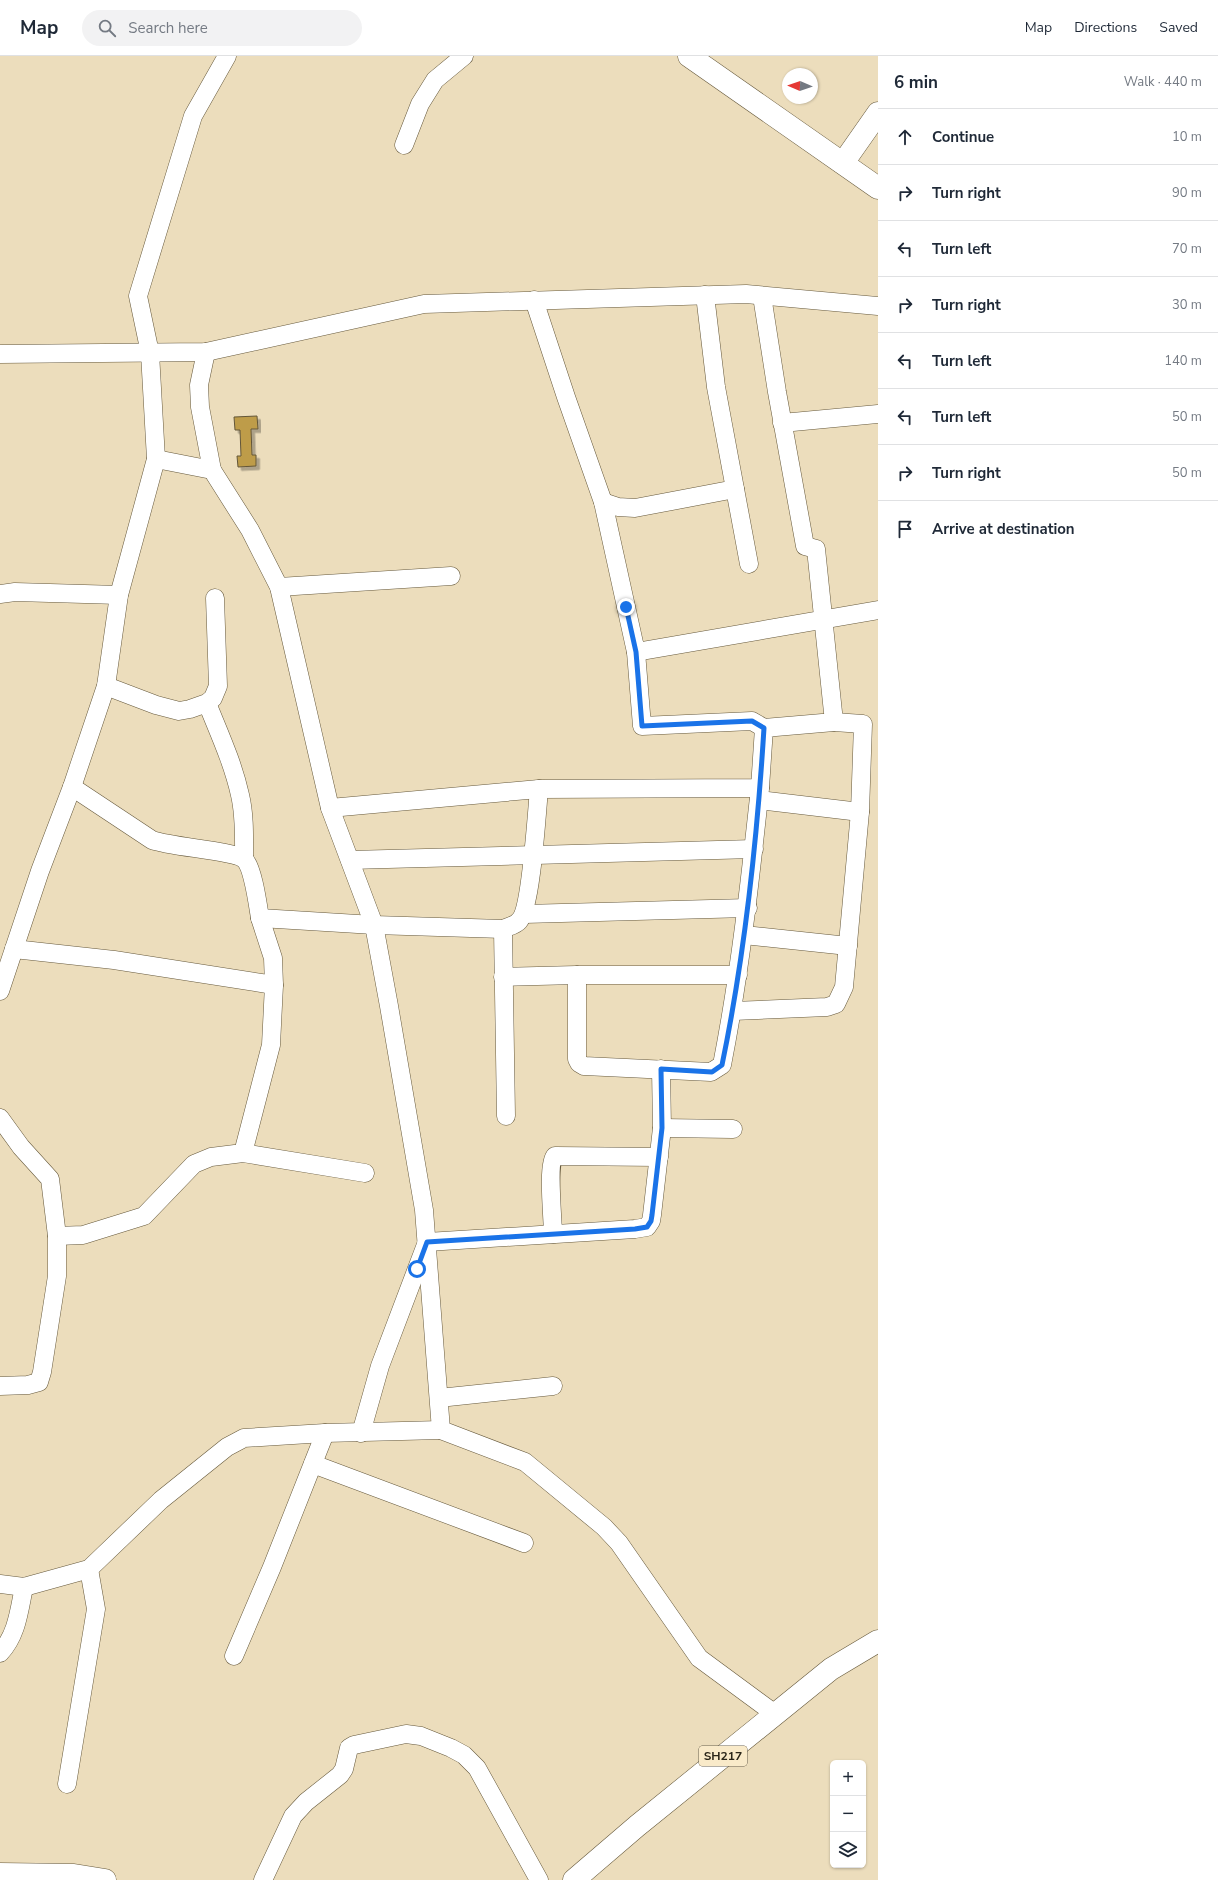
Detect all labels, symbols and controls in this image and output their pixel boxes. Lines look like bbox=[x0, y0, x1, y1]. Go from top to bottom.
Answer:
search box bbox=[82, 10, 362, 46]
text: Map bbox=[20, 15, 58, 41]
icon: search bbox=[96, 17, 118, 39]
text: Search here bbox=[128, 18, 208, 38]
text: Map bbox=[1025, 18, 1052, 37]
text: Directions bbox=[1074, 18, 1137, 37]
text: Saved bbox=[1159, 18, 1198, 37]
north arrow bbox=[782, 68, 818, 104]
text: 6 min bbox=[894, 71, 938, 94]
text: Walk · 440 m bbox=[1124, 73, 1202, 91]
icon: ahead bbox=[894, 126, 916, 148]
text: Continue bbox=[932, 127, 994, 147]
text: 10 m bbox=[1172, 128, 1202, 146]
icon: right bbox=[894, 182, 916, 204]
text: Turn right bbox=[932, 183, 1001, 203]
text: 90 m bbox=[1172, 184, 1202, 202]
icon: left bbox=[894, 238, 916, 260]
text: Turn left bbox=[932, 239, 991, 259]
text: 70 m bbox=[1172, 240, 1202, 258]
icon: right bbox=[894, 294, 916, 316]
text: Turn right bbox=[932, 295, 1001, 315]
text: 30 m bbox=[1172, 296, 1202, 314]
icon: left bbox=[894, 350, 916, 372]
text: Turn left bbox=[932, 351, 991, 371]
text: 140 m bbox=[1164, 352, 1202, 370]
icon: left bbox=[894, 406, 916, 428]
text: Turn left bbox=[932, 407, 991, 427]
text: 50 m bbox=[1172, 408, 1202, 426]
icon: right bbox=[894, 462, 916, 484]
text: Turn right bbox=[932, 463, 1001, 483]
text: 50 m bbox=[1172, 464, 1202, 482]
icon: arrive bbox=[894, 518, 916, 540]
text: Arrive at destination bbox=[932, 519, 1075, 539]
route end bbox=[617, 598, 635, 616]
route start bbox=[408, 1260, 426, 1278]
road number: SH217 bbox=[699, 1746, 747, 1766]
map controls bbox=[830, 1760, 866, 1868]
button: + bbox=[830, 1760, 866, 1796]
button: − bbox=[830, 1796, 866, 1832]
button: layers bbox=[830, 1832, 866, 1868]

